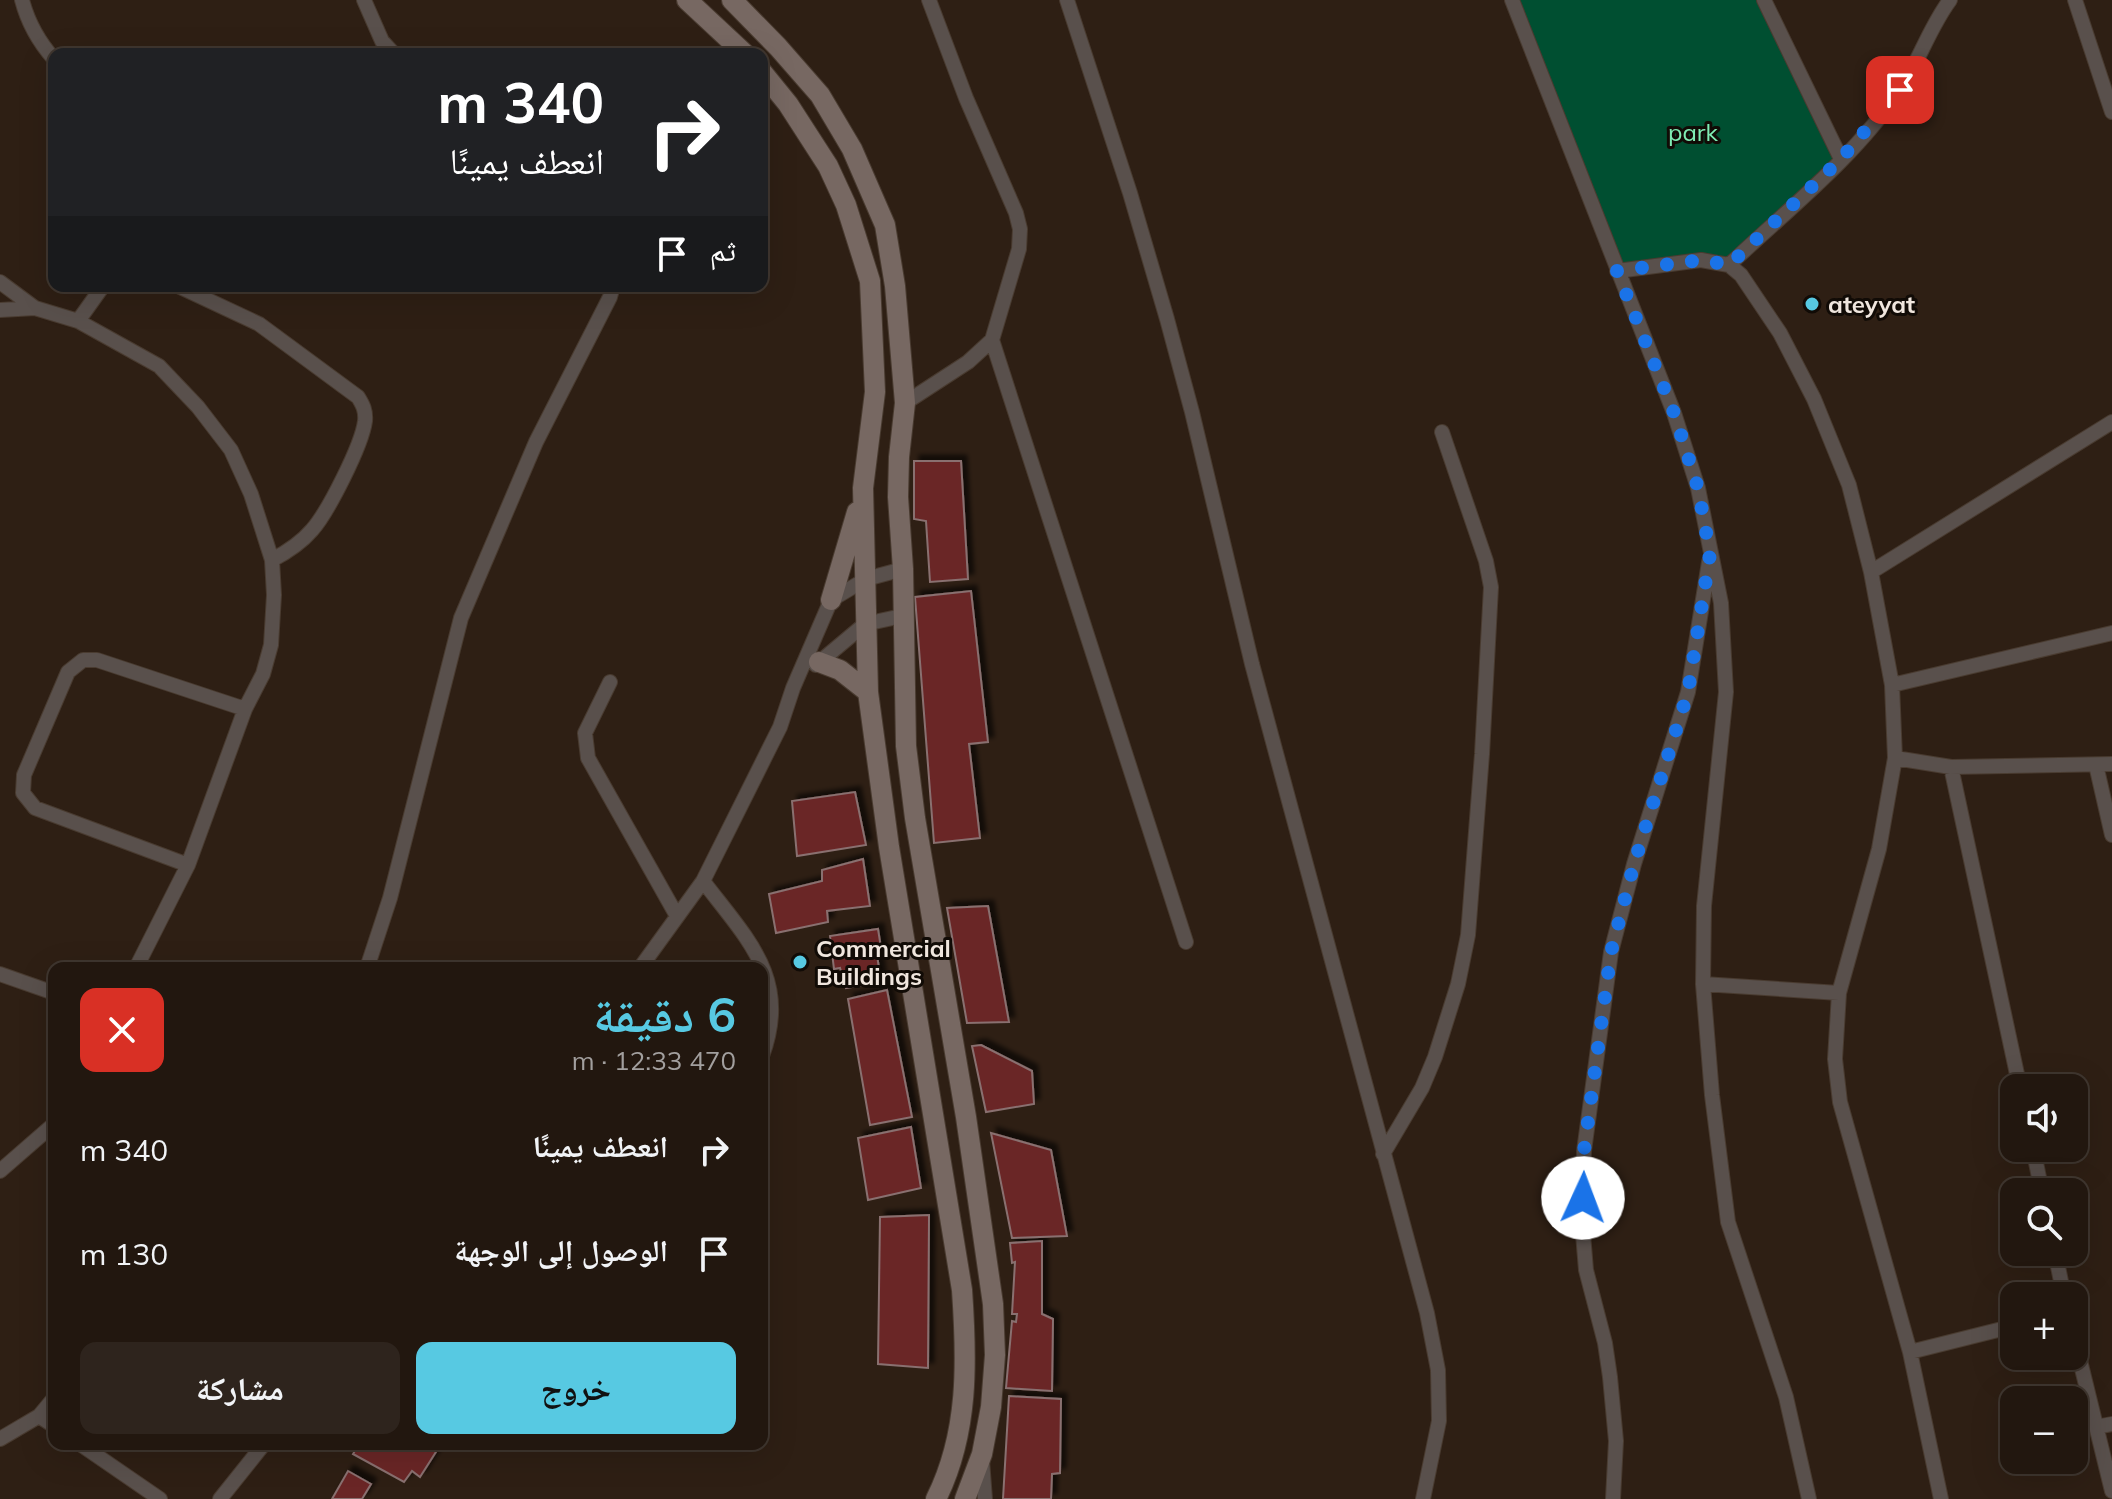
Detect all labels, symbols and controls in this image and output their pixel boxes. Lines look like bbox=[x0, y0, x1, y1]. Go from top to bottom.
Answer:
pin bbox=[1866, 56, 1934, 124]
text: 340 m bbox=[437, 67, 604, 137]
icon: arrive bbox=[1878, 68, 1922, 112]
icon: right bbox=[632, 80, 736, 184]
park label: park bbox=[1668, 117, 1719, 147]
text: انعطف يمينًا bbox=[449, 138, 604, 183]
text: ثم bbox=[710, 231, 736, 269]
icon: arrive bbox=[650, 232, 694, 276]
place label: ateyyat bbox=[1828, 289, 1915, 319]
marker: ateyyat bbox=[1803, 295, 1821, 313]
place label: Commercial Buildings bbox=[816, 933, 951, 991]
marker: Commercial Buildings bbox=[791, 953, 809, 971]
text: 6 دقيقة bbox=[593, 984, 736, 1044]
button: close bbox=[80, 988, 164, 1072]
text: 470 m · 12:33 bbox=[572, 1044, 736, 1077]
map controls bbox=[2000, 1074, 2088, 1474]
button: sound bbox=[2000, 1074, 2088, 1162]
text: انعطف يمينًا bbox=[533, 1127, 668, 1165]
icon: right bbox=[692, 1128, 736, 1172]
text: 340 m bbox=[80, 1131, 168, 1169]
position arrow bbox=[1541, 1156, 1625, 1240]
button: search bbox=[2000, 1178, 2088, 1266]
text: الوصول إلى الوجهة bbox=[454, 1231, 668, 1269]
icon: arrive bbox=[692, 1232, 736, 1276]
text: 130 m bbox=[80, 1235, 168, 1273]
button: + bbox=[2000, 1282, 2088, 1370]
button: مشاركة bbox=[80, 1342, 400, 1434]
button: خروج bbox=[416, 1342, 736, 1434]
button: − bbox=[2000, 1386, 2088, 1474]

